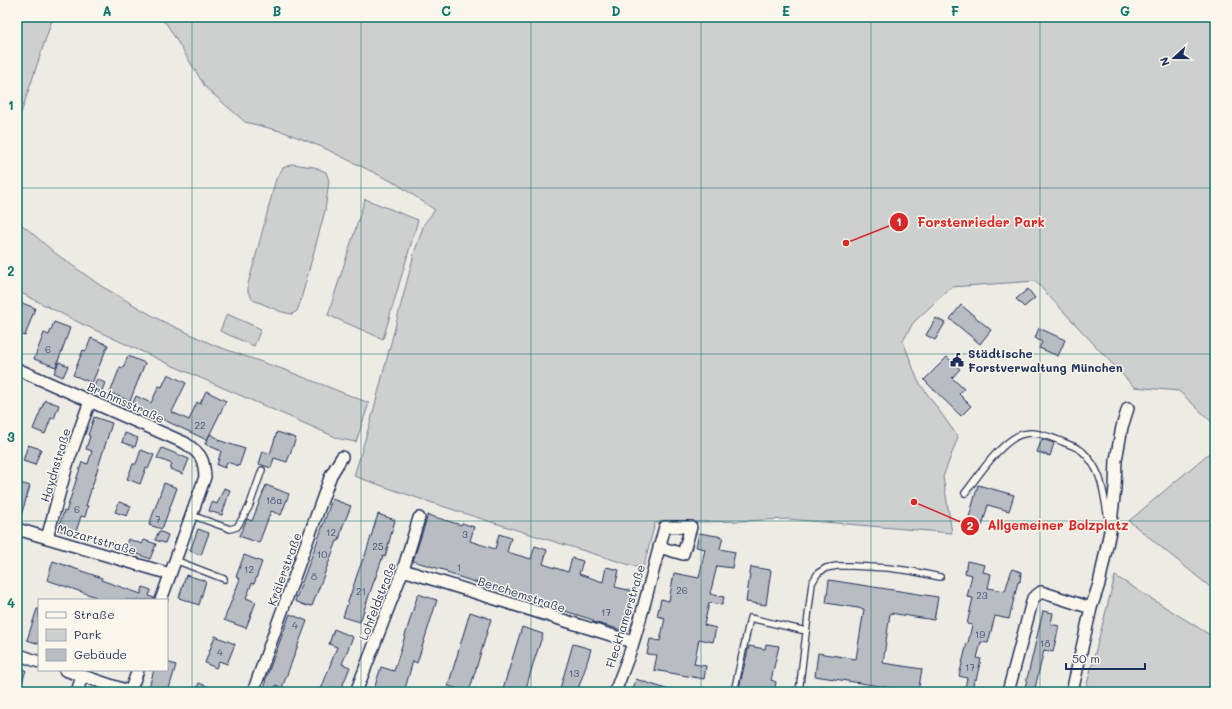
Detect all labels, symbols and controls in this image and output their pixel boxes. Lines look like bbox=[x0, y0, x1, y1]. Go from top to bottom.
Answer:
text: A bbox=[102, 2, 112, 19]
text: B bbox=[273, 2, 282, 19]
text: C bbox=[441, 2, 451, 19]
text: D bbox=[611, 2, 621, 19]
text: E bbox=[782, 2, 790, 19]
text: F bbox=[951, 2, 959, 19]
text: G bbox=[1120, 2, 1130, 19]
north arrow bbox=[1154, 38, 1194, 78]
text: N bbox=[1156, 55, 1173, 68]
text: 1 bbox=[8, 96, 14, 113]
callout: Forstenrieder Park bbox=[889, 210, 1052, 235]
text: 1 bbox=[896, 213, 902, 229]
text: Forstenrieder Park bbox=[917, 213, 1045, 230]
text: 2 bbox=[7, 262, 15, 279]
house number: 6 bbox=[45, 342, 51, 356]
place label: Städtische Forstverwaltung München bbox=[968, 345, 1123, 375]
public building icon: Städtische Forstverwaltung München bbox=[949, 352, 965, 368]
street label: Brahmsstraße bbox=[85, 378, 167, 426]
house number: 22 bbox=[194, 418, 206, 432]
street label: Haydnstraße bbox=[36, 426, 74, 504]
text: 3 bbox=[7, 428, 15, 445]
house number: 18a bbox=[266, 493, 282, 507]
house number: 6 bbox=[74, 502, 80, 516]
house number: 7 bbox=[155, 512, 161, 526]
callout: Allgemeiner Bolzplatz bbox=[960, 513, 1137, 538]
text: Allgemeiner Bolzplatz bbox=[987, 516, 1129, 533]
text: 2 bbox=[967, 517, 974, 533]
street label: Mozartstraße bbox=[55, 520, 139, 558]
house number: 12 bbox=[326, 525, 336, 539]
house number: 3 bbox=[462, 527, 468, 541]
street label: Krälerstraße bbox=[263, 530, 305, 608]
house number: 25 bbox=[372, 539, 384, 553]
house number: 10 bbox=[317, 547, 327, 561]
street label: Lohfeldstraße bbox=[355, 560, 399, 642]
house number: 1 bbox=[457, 560, 461, 574]
house number: 12 bbox=[244, 562, 254, 576]
street label: Fleckhamerstraße bbox=[602, 562, 648, 670]
house number: 8 bbox=[311, 569, 317, 583]
street label: Berchemstraße bbox=[476, 572, 568, 616]
house number: 26 bbox=[676, 583, 688, 597]
house number: 21 bbox=[356, 584, 366, 598]
house number: 23 bbox=[976, 588, 988, 602]
text: 4 bbox=[7, 594, 15, 611]
legend bbox=[38, 599, 168, 671]
house number: 17 bbox=[601, 605, 611, 619]
text: Straße bbox=[74, 606, 115, 622]
house number: 4 bbox=[292, 618, 298, 632]
text: Park bbox=[74, 626, 101, 642]
house number: 19 bbox=[975, 627, 985, 641]
house number: 18 bbox=[1040, 636, 1050, 650]
house number: 4 bbox=[217, 645, 223, 659]
scale bar bbox=[1066, 645, 1145, 671]
text: Gebäude bbox=[74, 646, 127, 662]
text: 50 m bbox=[1072, 650, 1100, 666]
house number: 17 bbox=[965, 660, 975, 674]
house number: 13 bbox=[569, 666, 579, 680]

